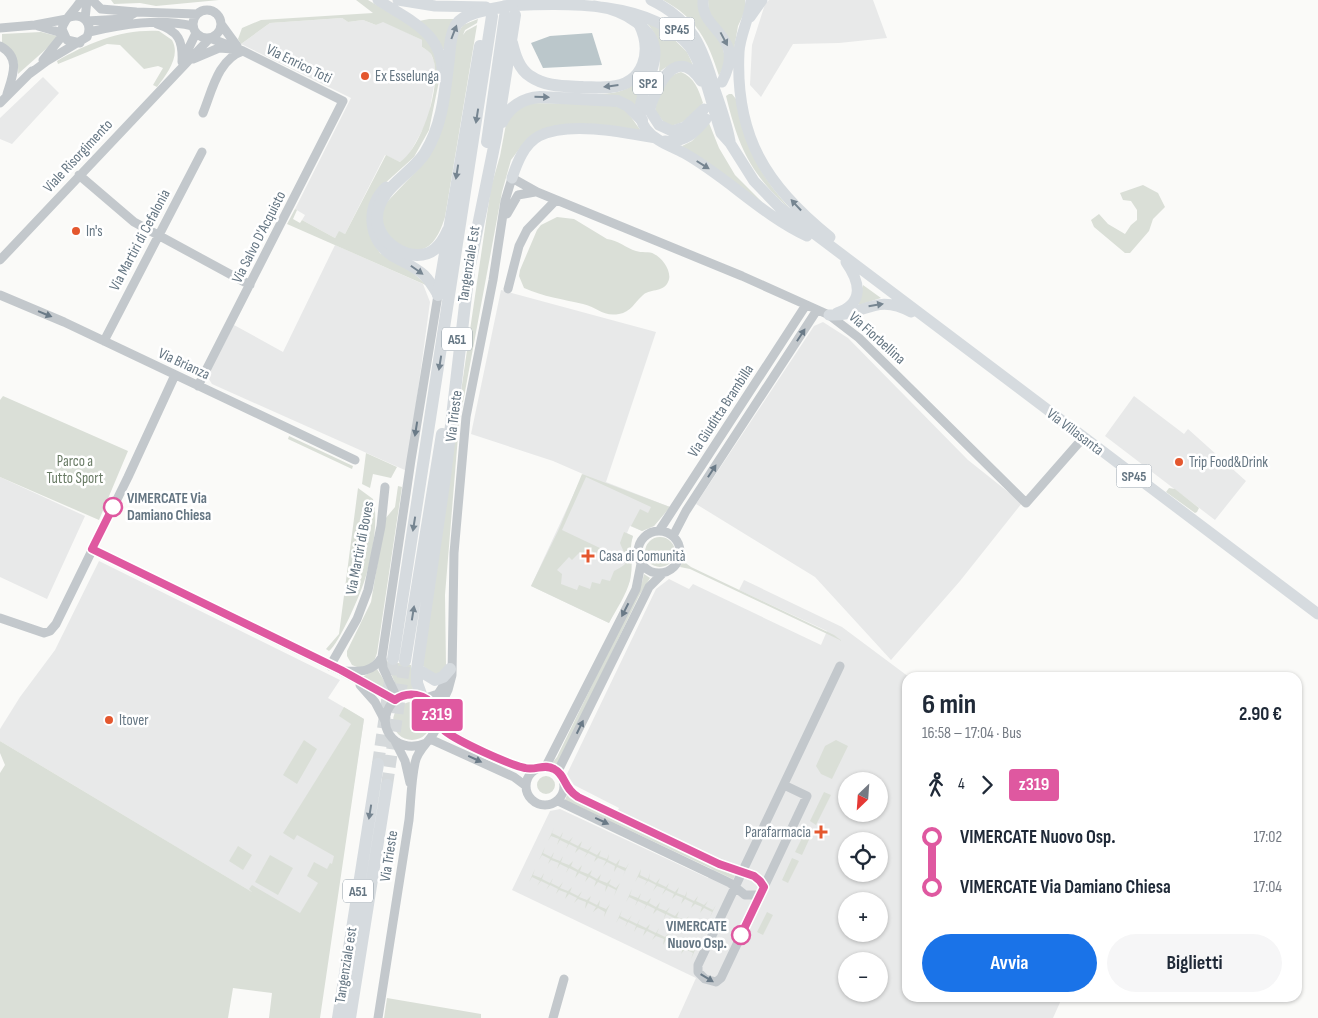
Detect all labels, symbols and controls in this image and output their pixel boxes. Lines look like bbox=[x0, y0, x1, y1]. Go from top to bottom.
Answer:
road number: SP45 bbox=[660, 18, 694, 40]
one-way arrow bbox=[450, 24, 458, 39]
one-way arrow bbox=[720, 32, 728, 47]
street label: Via Enrico Toti bbox=[263, 40, 335, 88]
place label: Ex Esselunga bbox=[375, 67, 439, 86]
marker: Ex Esselunga bbox=[359, 70, 371, 82]
road number: SP2 bbox=[633, 72, 663, 95]
one-way arrow bbox=[603, 82, 619, 90]
one-way arrow bbox=[534, 93, 550, 101]
one-way arrow bbox=[473, 108, 481, 124]
street label: Viale Risorgimento bbox=[39, 115, 117, 197]
one-way arrow bbox=[697, 160, 710, 169]
one-way arrow bbox=[453, 164, 461, 180]
street label: Via Martiri di Cefalonia bbox=[105, 186, 175, 294]
street label: Via Salvo D'Acquisto bbox=[228, 188, 290, 286]
one-way arrow bbox=[790, 200, 802, 212]
place label: In's bbox=[86, 222, 103, 241]
street label: Tangenziale Est bbox=[454, 224, 484, 303]
marker: In's bbox=[70, 225, 82, 237]
one-way arrow bbox=[410, 265, 424, 275]
one-way arrow bbox=[869, 301, 885, 309]
street label: Via Fiorbellina bbox=[845, 307, 910, 369]
one-way arrow bbox=[38, 311, 52, 319]
road number: A51 bbox=[442, 328, 472, 350]
one-way arrow bbox=[796, 328, 806, 341]
street label: Via Brianza bbox=[155, 344, 213, 384]
one-way arrow bbox=[435, 355, 443, 371]
street label: Via Giuditta Brambilla bbox=[684, 361, 758, 461]
street label: Via Trieste bbox=[441, 389, 467, 443]
street label: Via Villasanta bbox=[1043, 404, 1107, 460]
one-way arrow bbox=[411, 421, 419, 437]
park label: Parco a Tutto Sport bbox=[47, 452, 104, 488]
place label: Trip Food&Drink bbox=[1189, 453, 1268, 472]
marker: Trip Food&Drink bbox=[1173, 456, 1185, 468]
one-way arrow bbox=[707, 464, 717, 477]
road number: SP45 bbox=[1116, 464, 1152, 488]
place label: VIMERCATE Via Damiano Chiesa bbox=[127, 489, 211, 525]
marker: VIMERCATE Via Damiano Chiesa bbox=[103, 497, 123, 517]
street label: Via Martiri di Boves bbox=[342, 500, 378, 596]
one-way arrow bbox=[410, 516, 418, 532]
place label: Casa di Comunità bbox=[599, 547, 686, 566]
marker: Casa di Comunità bbox=[581, 549, 595, 563]
one-way arrow bbox=[621, 603, 629, 617]
one-way arrow bbox=[409, 604, 417, 620]
text: 6 min bbox=[922, 688, 976, 721]
line badge: z319 bbox=[402, 699, 472, 731]
text: 2.90 € bbox=[1239, 703, 1282, 726]
text: z319 bbox=[422, 704, 452, 725]
place label: Itover bbox=[119, 711, 149, 730]
marker: Itover bbox=[103, 714, 115, 726]
one-way arrow bbox=[576, 720, 584, 735]
text: 16:58 – 17:04 · Bus bbox=[922, 724, 1022, 743]
one-way arrow bbox=[468, 755, 482, 763]
icon: walk bbox=[922, 771, 950, 799]
icon: forward bbox=[973, 771, 1001, 799]
north arrow bbox=[838, 772, 888, 822]
map controls bbox=[838, 772, 888, 1002]
text: z319 bbox=[1019, 774, 1049, 795]
text: 4 bbox=[958, 775, 965, 794]
one-way arrow bbox=[366, 805, 374, 821]
one-way arrow bbox=[595, 817, 609, 825]
place label: Parafarmacia bbox=[745, 823, 811, 842]
marker: Parafarmacia bbox=[815, 826, 827, 838]
text: VIMERCATE Nuovo Osp. bbox=[960, 826, 1115, 849]
text: 17:02 bbox=[1253, 828, 1282, 847]
street label: Via Trieste bbox=[376, 829, 402, 883]
button: locate bbox=[838, 832, 888, 882]
text: VIMERCATE Via Damiano Chiesa bbox=[960, 876, 1171, 899]
text: 17:04 bbox=[1253, 878, 1282, 897]
road number: A51 bbox=[343, 879, 373, 902]
button: + bbox=[838, 892, 888, 942]
place label: VIMERCATE Nuovo Osp. bbox=[666, 917, 727, 953]
street label: Tangenziale est bbox=[331, 925, 361, 1004]
marker: VIMERCATE Nuovo Osp. bbox=[731, 925, 751, 945]
button: Avvia bbox=[922, 934, 1097, 992]
button: Biglietti bbox=[1107, 934, 1282, 992]
button: − bbox=[838, 952, 888, 1002]
one-way arrow bbox=[699, 974, 714, 982]

